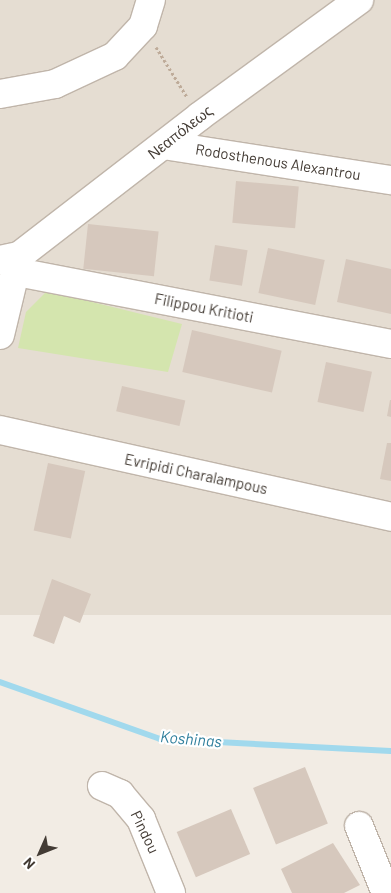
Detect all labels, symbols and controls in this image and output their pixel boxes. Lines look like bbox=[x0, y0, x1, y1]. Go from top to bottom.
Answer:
street label: Νεαπόλεως bbox=[144, 101, 216, 163]
street label: Rodosthenous Alexantrou bbox=[194, 140, 362, 184]
street label: Filippou Kritioti bbox=[153, 290, 255, 326]
street label: Evripidi Charalampous bbox=[123, 450, 269, 498]
water label: Koshinas bbox=[159, 727, 223, 751]
street label: Pindou bbox=[127, 808, 163, 856]
north arrow bbox=[15, 828, 65, 878]
text: N bbox=[20, 855, 38, 873]

